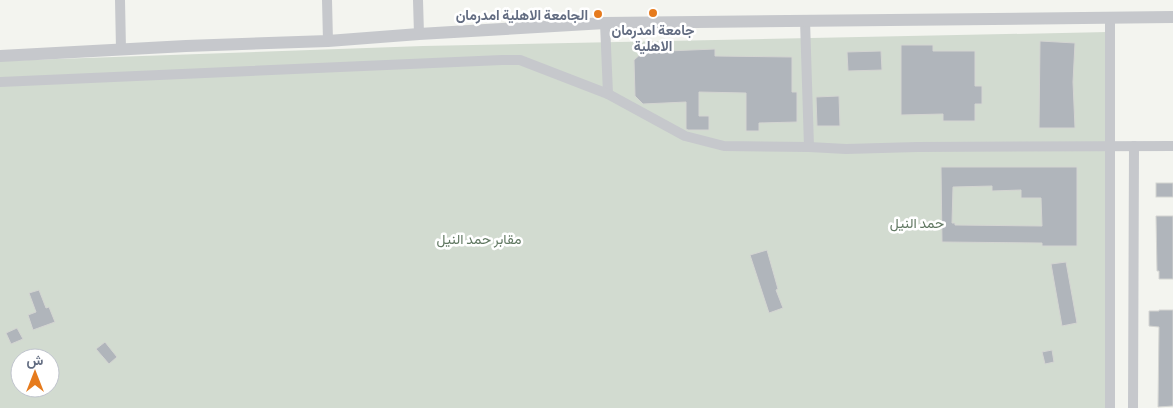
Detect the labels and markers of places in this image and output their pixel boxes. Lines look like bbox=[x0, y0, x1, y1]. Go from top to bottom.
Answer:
place label: الجامعة الاهلية امدرمان bbox=[456, 6, 588, 24]
marker: جامعة امدرمان الاهلية bbox=[647, 7, 659, 19]
marker: الجامعة الاهلية امدرمان bbox=[592, 8, 604, 20]
place label: جامعة امدرمان الاهلية bbox=[611, 21, 695, 55]

